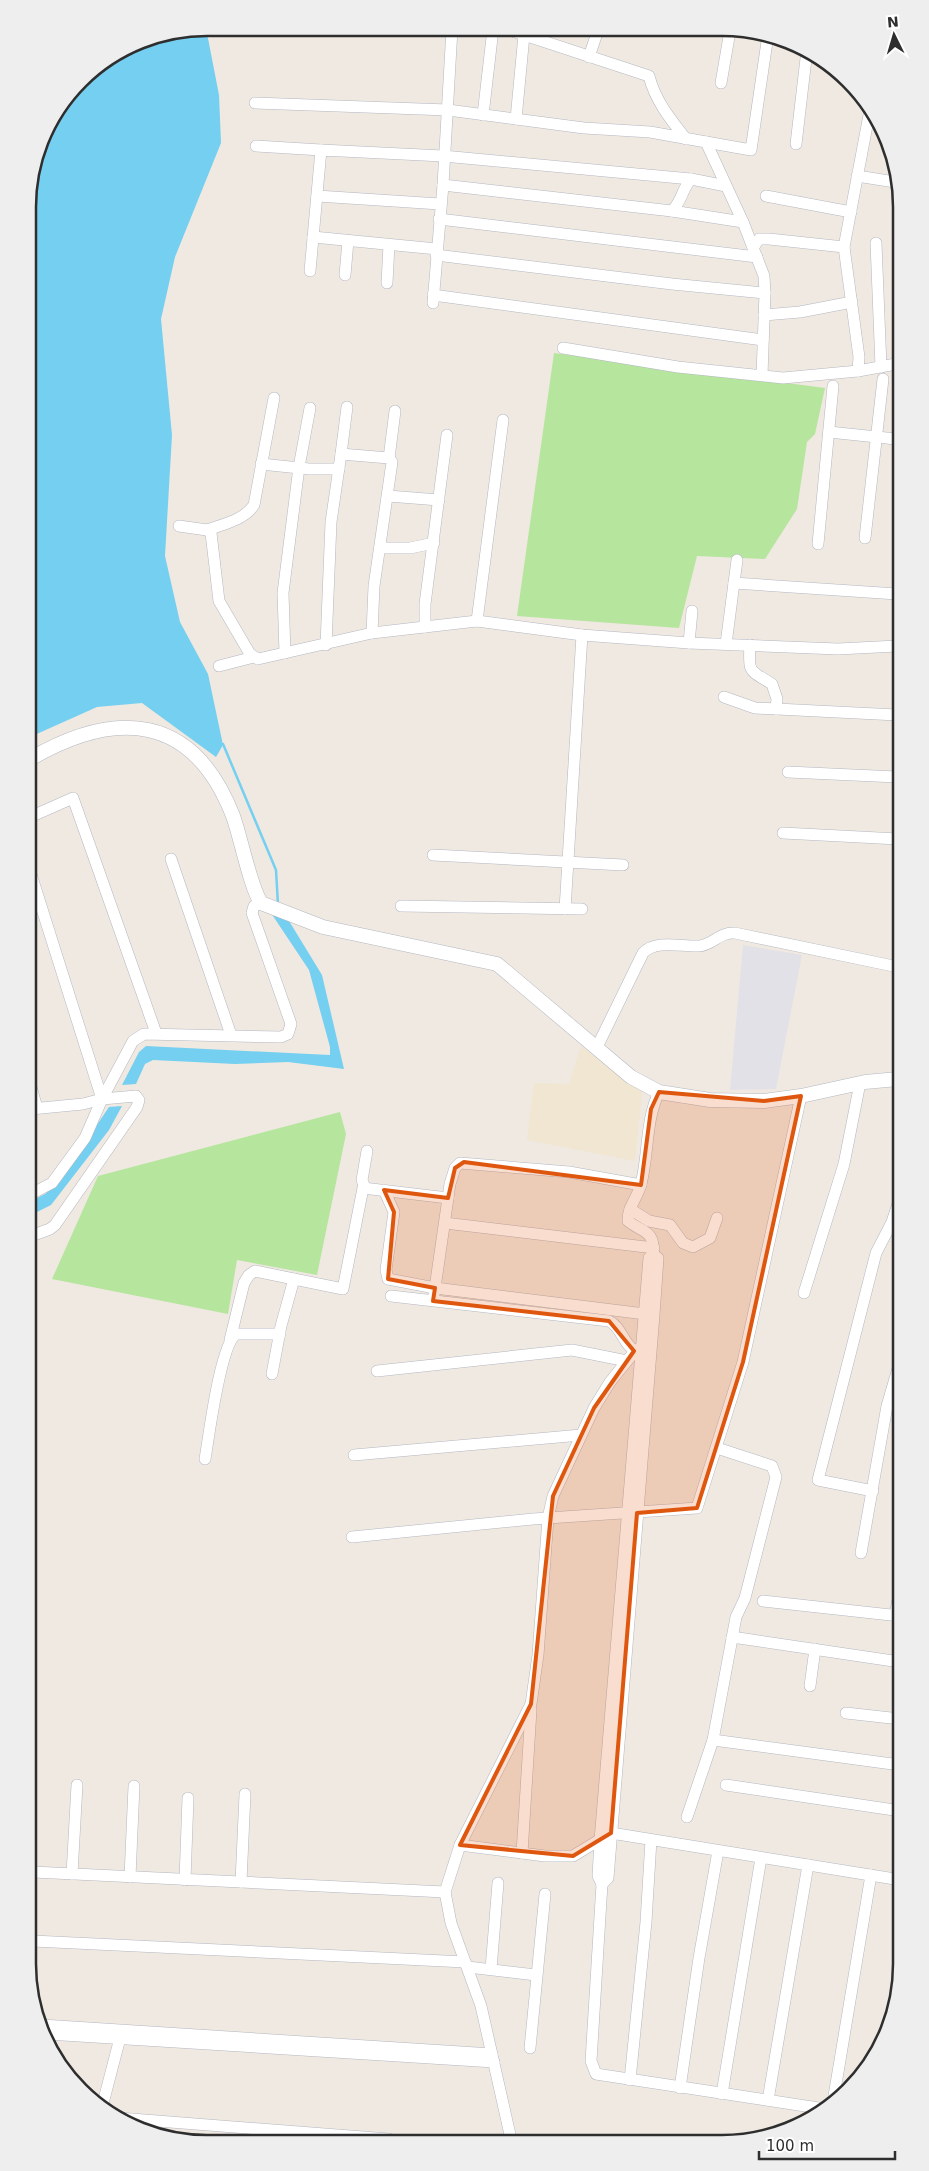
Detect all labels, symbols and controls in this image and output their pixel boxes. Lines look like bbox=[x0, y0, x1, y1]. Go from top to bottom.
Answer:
north arrow bbox=[869, 10, 919, 60]
text: N bbox=[886, 14, 899, 31]
scale bar bbox=[759, 2128, 895, 2160]
text: 100 m bbox=[766, 2137, 814, 2155]

